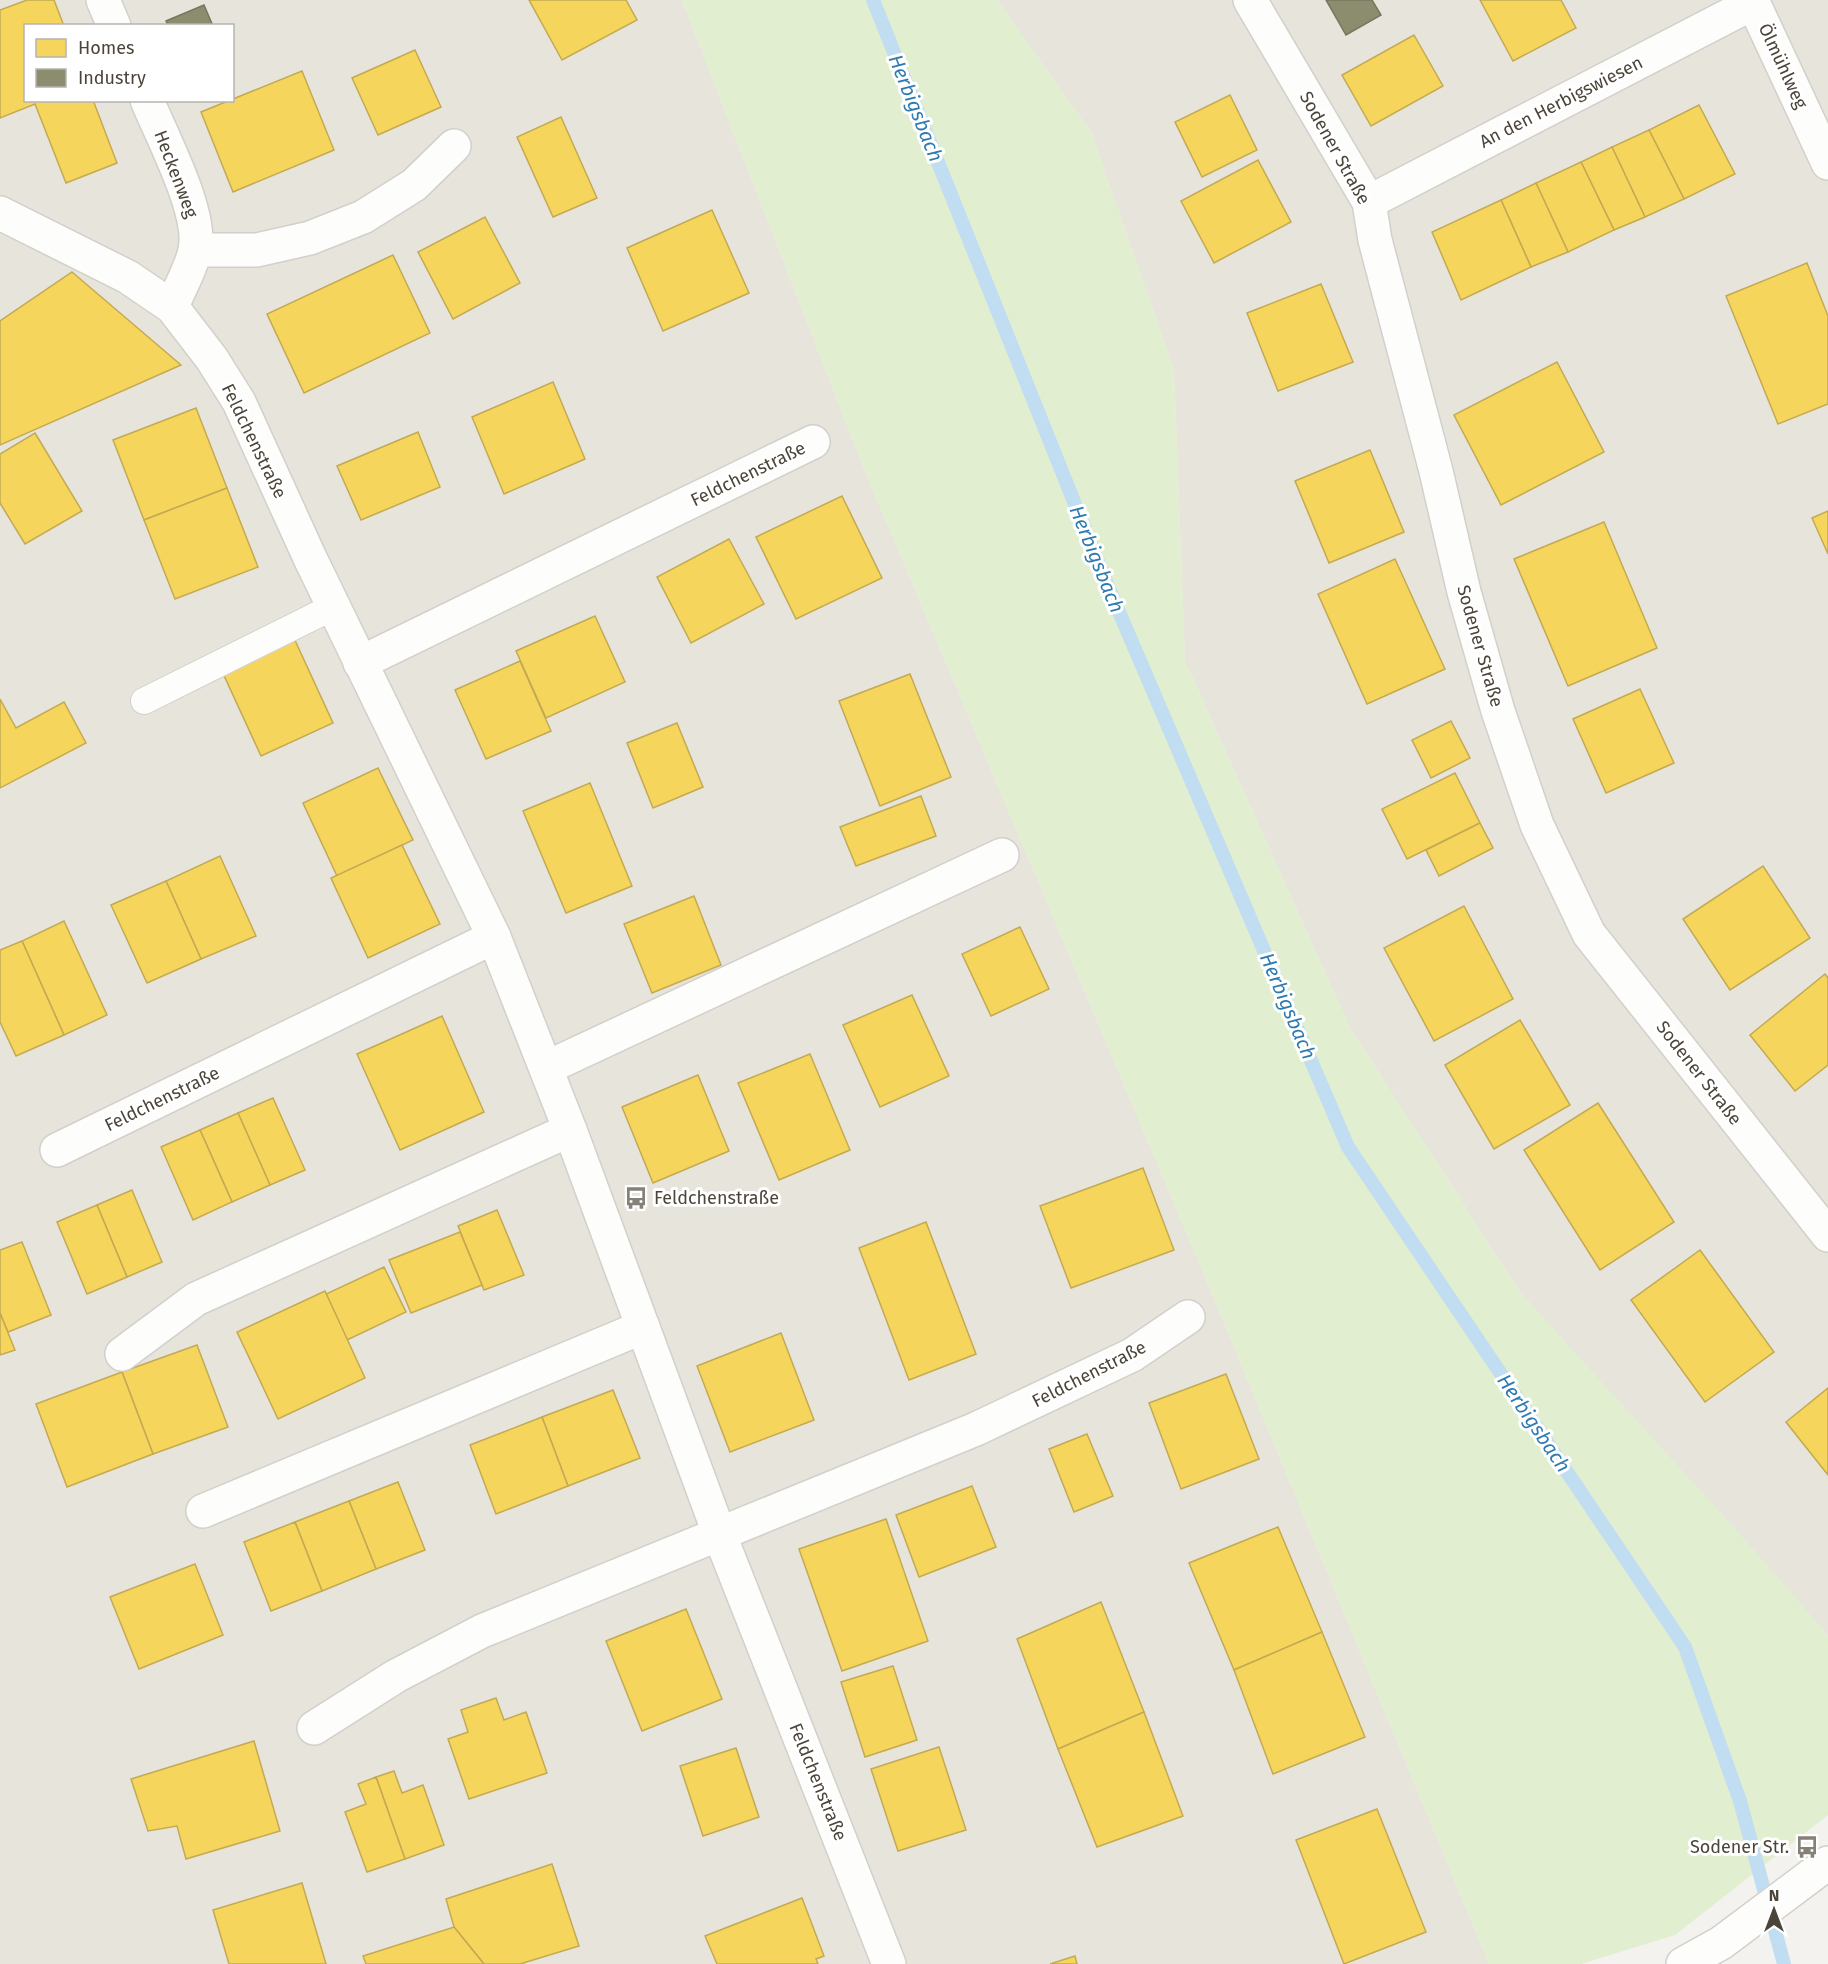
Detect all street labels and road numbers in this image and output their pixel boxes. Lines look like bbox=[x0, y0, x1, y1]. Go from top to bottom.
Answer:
street label: Ölmühlweg bbox=[1754, 20, 1813, 113]
street label: An den Herbigswiesen bbox=[1476, 51, 1646, 153]
street label: Sodener Straße bbox=[1295, 88, 1375, 208]
street label: Heckenweg bbox=[149, 127, 203, 222]
street label: Feldchenstraße bbox=[217, 380, 291, 502]
street label: Feldchenstraße bbox=[687, 437, 809, 511]
street label: Sodener Straße bbox=[1452, 582, 1508, 710]
street label: Sodener Straße bbox=[1652, 1017, 1746, 1129]
street label: Feldchenstraße bbox=[101, 1062, 223, 1136]
street label: Feldchenstraße bbox=[1028, 1336, 1150, 1412]
street label: Feldchenstraße bbox=[784, 1720, 852, 1844]

